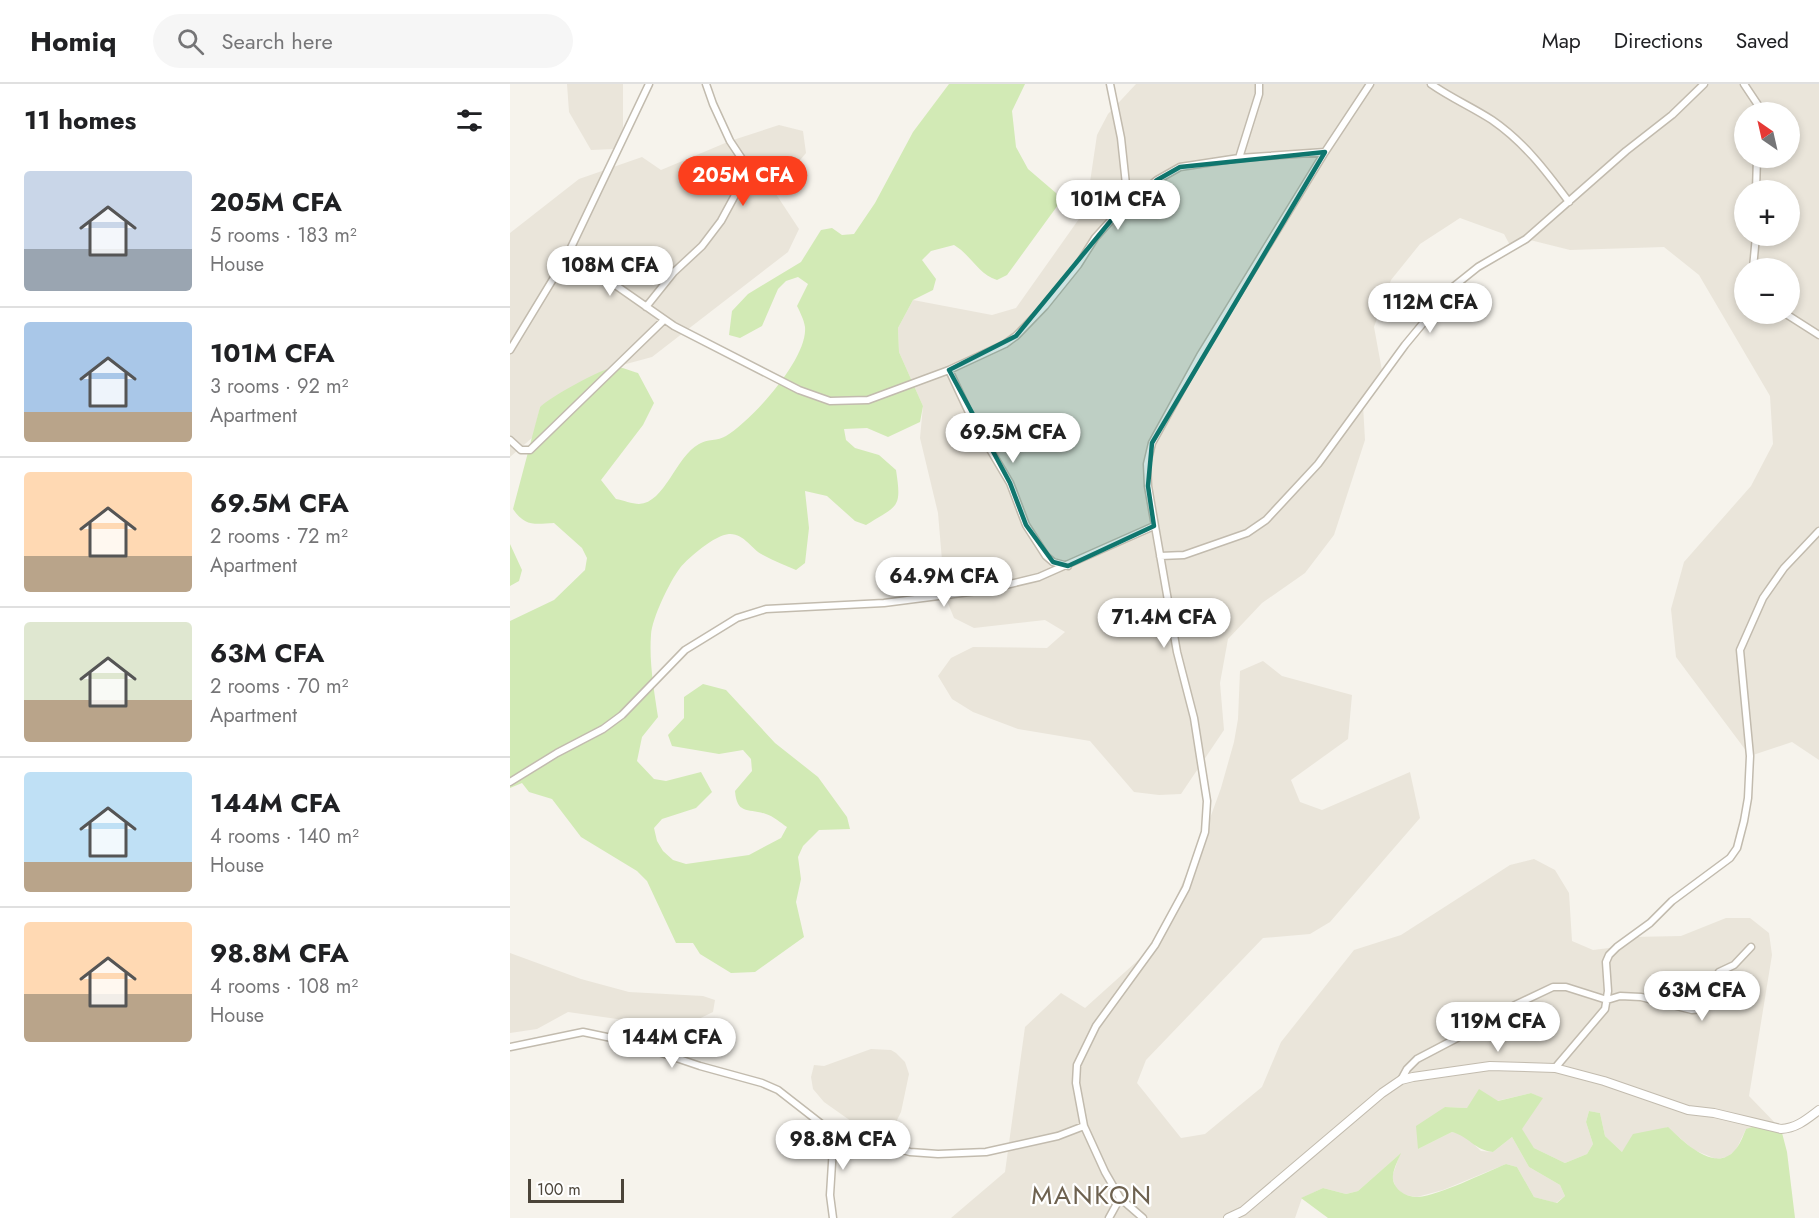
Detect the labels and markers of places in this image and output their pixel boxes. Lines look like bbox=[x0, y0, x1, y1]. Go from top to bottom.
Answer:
pin: 205M CFA bbox=[681, 156, 805, 207]
pin: 101M CFA bbox=[1056, 180, 1180, 231]
pin: 108M CFA bbox=[548, 246, 672, 297]
pin: 112M CFA bbox=[1368, 283, 1492, 334]
pin: 69.5M CFA bbox=[944, 413, 1082, 464]
pin: 64.9M CFA bbox=[875, 557, 1013, 608]
pin: 71.4M CFA bbox=[1095, 598, 1233, 649]
pin: 63M CFA bbox=[1647, 971, 1757, 1022]
pin: 119M CFA bbox=[1436, 1002, 1560, 1053]
pin: 144M CFA bbox=[610, 1018, 734, 1069]
pin: 98.8M CFA bbox=[774, 1120, 912, 1171]

